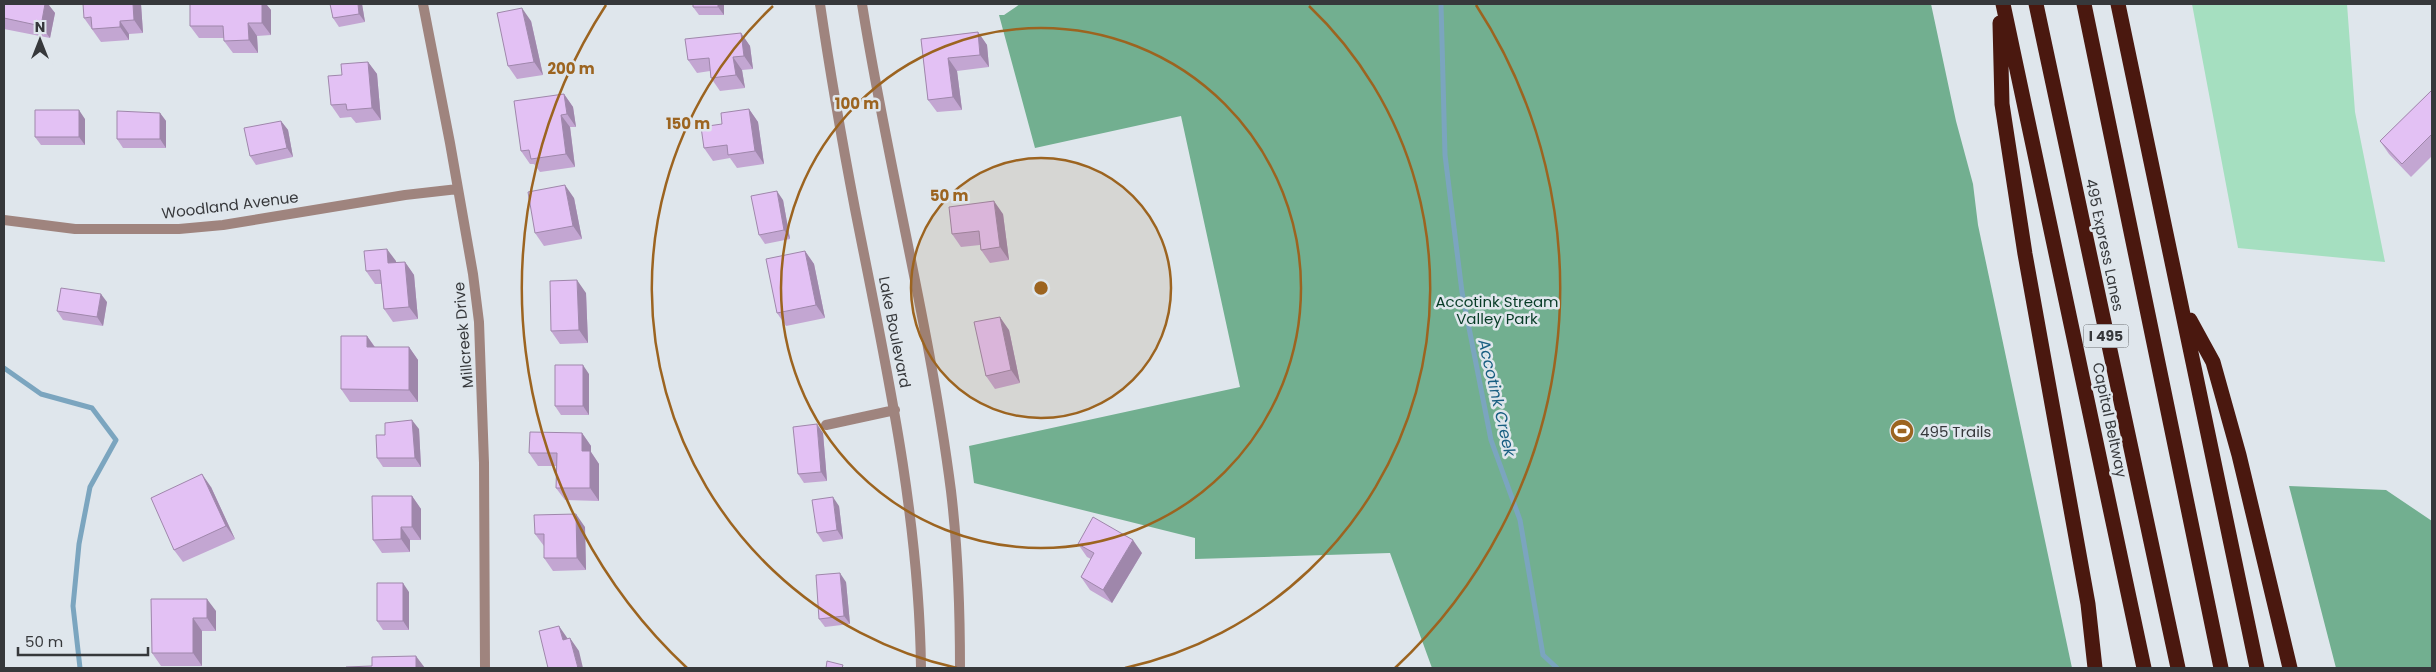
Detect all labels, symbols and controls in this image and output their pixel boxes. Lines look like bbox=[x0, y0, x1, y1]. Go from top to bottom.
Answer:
north arrow bbox=[15, 15, 65, 65]
text: N bbox=[35, 17, 45, 37]
text: 200 m bbox=[547, 58, 595, 79]
text: 100 m bbox=[835, 93, 879, 114]
text: 150 m bbox=[666, 113, 710, 134]
street label: 495 Express Lanes bbox=[2081, 177, 2129, 313]
text: 50 m bbox=[930, 185, 968, 206]
street label: Woodland Avenue bbox=[160, 186, 300, 224]
street label: Lake Boulevard bbox=[874, 274, 916, 390]
centre of rings bbox=[1032, 279, 1050, 297]
street label: Millcreek Drive bbox=[448, 281, 478, 389]
park label: Accotink Stream Valley Park bbox=[1435, 291, 1559, 329]
road number: I 495 bbox=[2084, 324, 2128, 348]
water label: Accotink Creek bbox=[1472, 336, 1522, 460]
street label: Capital Beltway bbox=[2088, 360, 2133, 480]
sports icon: 495 Trails bbox=[1889, 418, 1915, 444]
place label: 495 Trails bbox=[1920, 421, 1992, 442]
scale bar bbox=[18, 624, 148, 656]
text: 50 m bbox=[25, 631, 63, 652]

